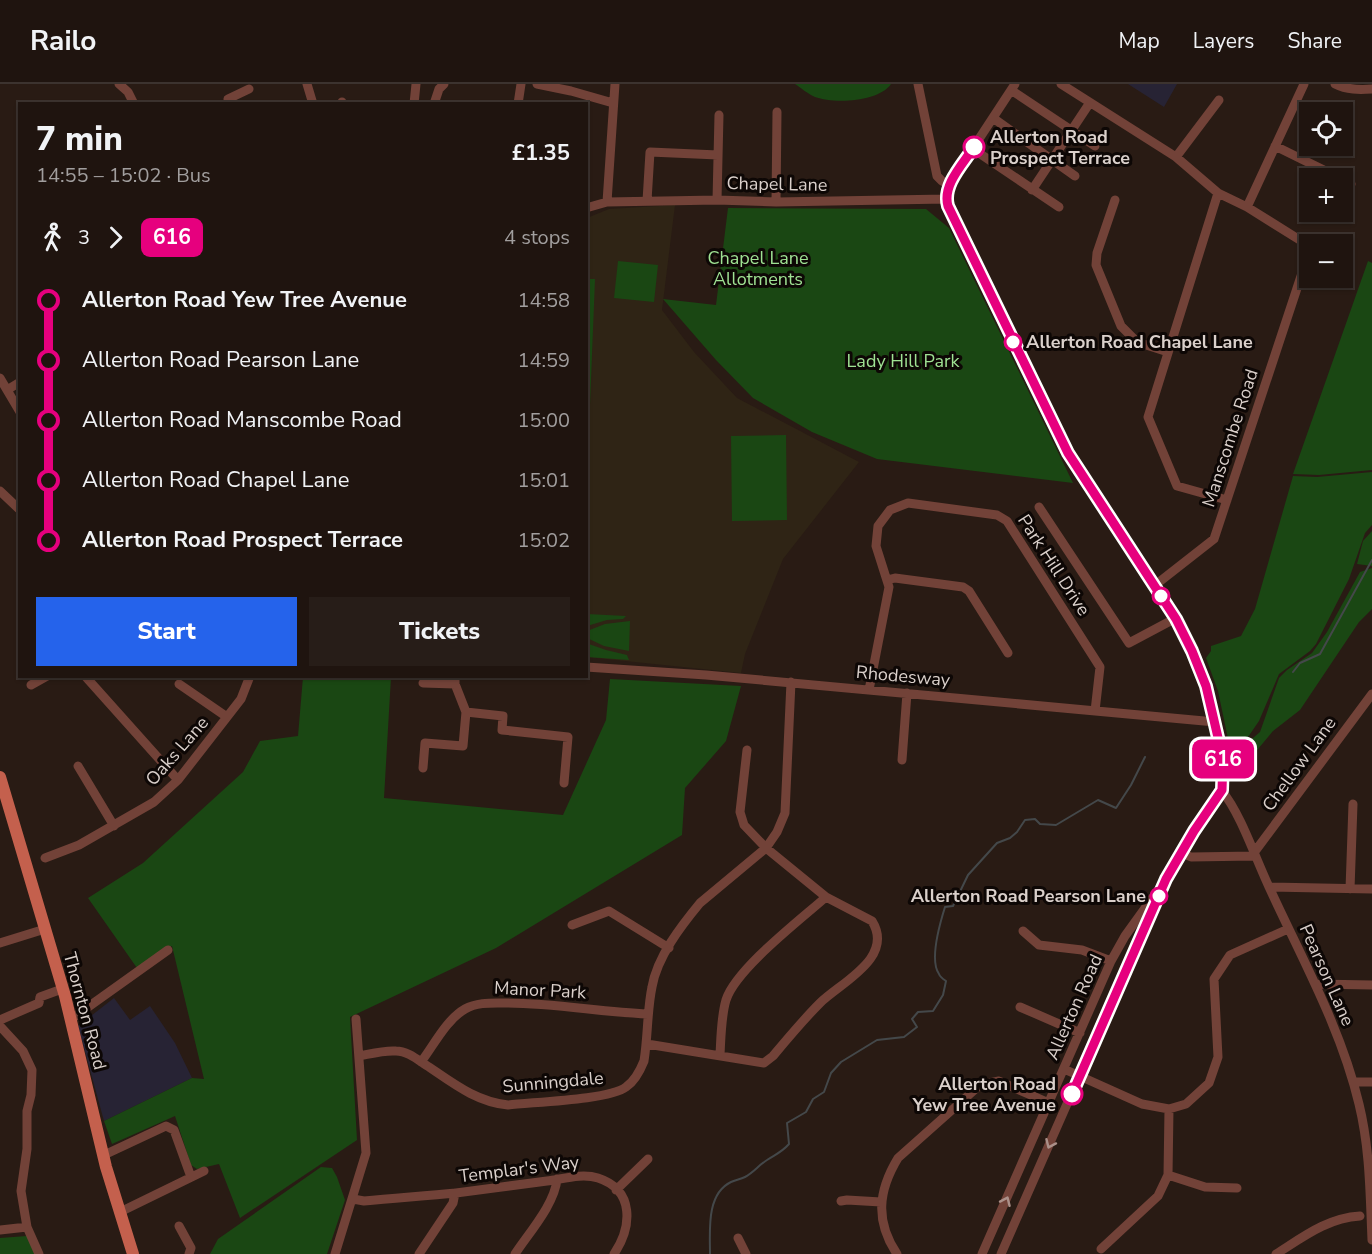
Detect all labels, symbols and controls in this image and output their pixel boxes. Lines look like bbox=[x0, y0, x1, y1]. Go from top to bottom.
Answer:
text: Railo bbox=[30, 22, 96, 60]
text: Map bbox=[1118, 27, 1160, 55]
text: Layers bbox=[1193, 27, 1254, 55]
text: Share bbox=[1287, 27, 1342, 55]
map controls bbox=[1299, 102, 1353, 288]
button: locate bbox=[1299, 102, 1353, 156]
text: 7 min bbox=[36, 117, 123, 162]
place label: Allerton Road Prospect Terrace bbox=[990, 125, 1130, 170]
marker: Allerton Road Prospect Terrace bbox=[963, 136, 985, 158]
text: £1.35 bbox=[512, 138, 570, 168]
text: 14:55 – 15:02 · Bus bbox=[36, 162, 211, 189]
button: + bbox=[1299, 168, 1353, 222]
street label: Chapel Lane bbox=[726, 171, 828, 197]
icon: walk bbox=[36, 221, 69, 254]
icon: forward bbox=[99, 221, 132, 254]
text: 616 bbox=[153, 223, 191, 251]
text: 3 bbox=[78, 224, 90, 251]
text: 4 stops bbox=[504, 224, 570, 251]
button: − bbox=[1299, 234, 1353, 288]
park label: Chapel Lane Allotments bbox=[707, 246, 809, 291]
text: Allerton Road Yew Tree Avenue bbox=[82, 285, 407, 315]
text: 14:58 bbox=[517, 287, 570, 314]
place label: Allerton Road Chapel Lane bbox=[1026, 330, 1253, 354]
marker: Allerton Road Chapel Lane bbox=[1004, 333, 1022, 351]
text: Allerton Road Pearson Lane bbox=[82, 345, 359, 375]
text: 14:59 bbox=[517, 347, 570, 374]
park label: Lady Hill Park bbox=[847, 349, 960, 373]
street label: Manscombe Road bbox=[1196, 366, 1264, 510]
text: Allerton Road Manscombe Road bbox=[82, 405, 402, 435]
text: 15:00 bbox=[517, 407, 570, 434]
text: Allerton Road Chapel Lane bbox=[82, 465, 349, 495]
text: 15:01 bbox=[517, 467, 570, 494]
street label: Park Hill Drive bbox=[1012, 510, 1096, 620]
text: Allerton Road Prospect Terrace bbox=[82, 525, 403, 555]
text: 15:02 bbox=[517, 527, 570, 554]
unlabelled marker bbox=[1152, 587, 1170, 605]
button: Start bbox=[36, 597, 297, 666]
button: Tickets bbox=[309, 597, 570, 666]
street label: Rhodesway bbox=[855, 660, 952, 692]
street label: Oaks Lane bbox=[140, 711, 214, 791]
street label: Chellow Lane bbox=[1257, 712, 1341, 816]
line badge: 616 bbox=[1188, 740, 1258, 778]
text: 616 bbox=[1204, 745, 1242, 773]
place label: Allerton Road Pearson Lane bbox=[911, 884, 1146, 908]
marker: Allerton Road Pearson Lane bbox=[1150, 887, 1168, 905]
street label: Pearson Lane bbox=[1294, 920, 1360, 1030]
street label: Thornton Road bbox=[58, 950, 112, 1072]
street label: Allerton Road bbox=[1040, 950, 1108, 1064]
street label: Manor Park bbox=[493, 976, 588, 1004]
street label: Sunningdale bbox=[501, 1066, 605, 1098]
place label: Allerton Road Yew Tree Avenue bbox=[912, 1072, 1056, 1117]
marker: Allerton Road Yew Tree Avenue bbox=[1061, 1083, 1083, 1105]
one-way arrow bbox=[1045, 1138, 1057, 1149]
street label: Templar's Way bbox=[457, 1150, 581, 1188]
one-way arrow bbox=[998, 1196, 1010, 1207]

